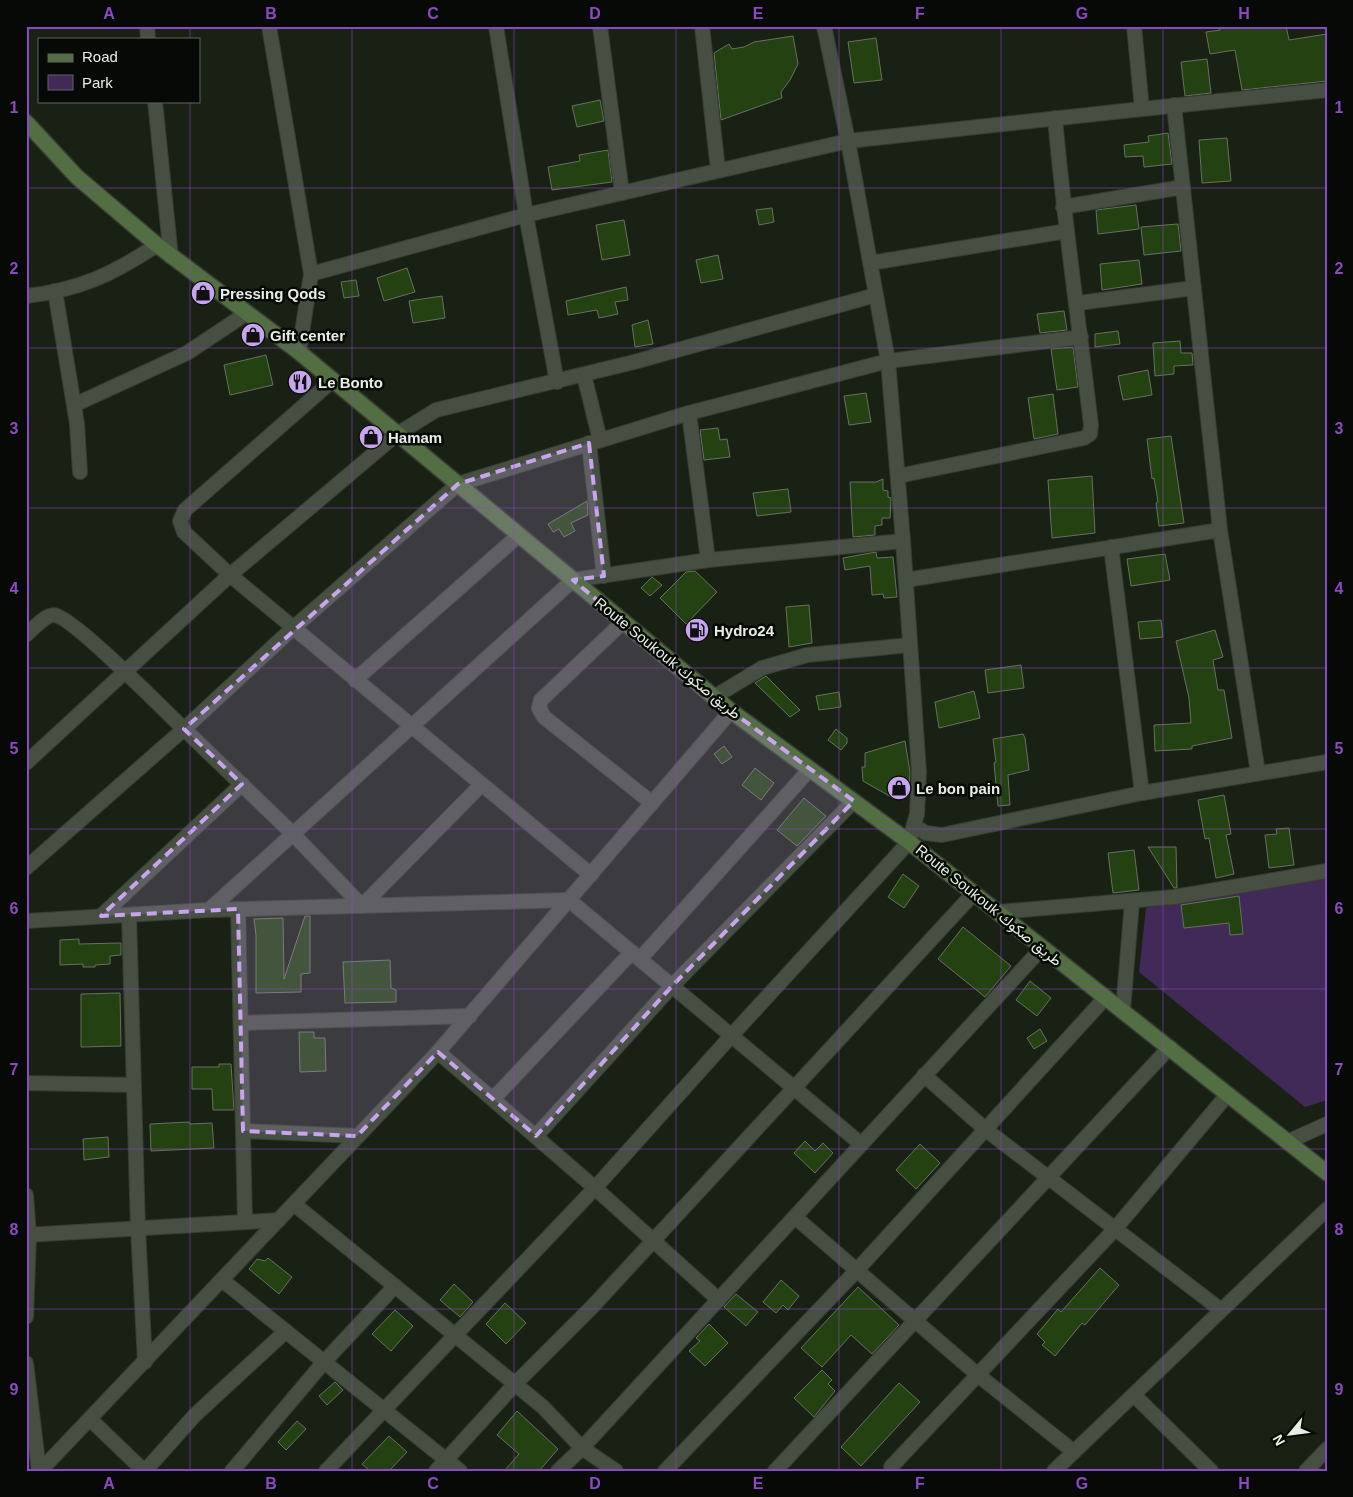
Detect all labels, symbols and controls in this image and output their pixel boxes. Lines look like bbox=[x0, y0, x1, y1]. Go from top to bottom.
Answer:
text: A bbox=[103, 5, 115, 22]
text: B bbox=[265, 5, 277, 22]
text: C bbox=[427, 5, 439, 22]
text: D bbox=[589, 5, 601, 22]
text: E bbox=[753, 5, 764, 22]
text: F bbox=[915, 5, 925, 22]
text: G bbox=[1076, 5, 1088, 22]
text: H bbox=[1238, 5, 1250, 22]
legend bbox=[38, 38, 200, 102]
text: Road bbox=[82, 48, 118, 65]
text: Park bbox=[82, 74, 113, 91]
text: 1 bbox=[10, 99, 19, 116]
text: 1 bbox=[1335, 99, 1344, 116]
text: 2 bbox=[10, 260, 19, 277]
text: 2 bbox=[1335, 260, 1344, 277]
shop icon: Pressing Qods bbox=[190, 280, 216, 306]
place label: Pressing Qods bbox=[220, 285, 326, 302]
shop icon: Gift center bbox=[240, 322, 266, 348]
place label: Gift center bbox=[270, 327, 345, 344]
restaurant icon: Le Bonto bbox=[287, 369, 313, 395]
place label: Le Bonto bbox=[318, 374, 383, 391]
text: 3 bbox=[10, 420, 19, 437]
text: 3 bbox=[1335, 420, 1344, 437]
shop icon: Hamam bbox=[358, 424, 384, 450]
place label: Hamam bbox=[388, 429, 442, 446]
text: 4 bbox=[10, 580, 19, 597]
text: 4 bbox=[1335, 580, 1344, 597]
street label: Route Soukouk طريق صكوك bbox=[590, 594, 745, 724]
fuel station icon: Hydro24 bbox=[684, 617, 710, 643]
place label: Hydro24 bbox=[714, 622, 775, 639]
text: 5 bbox=[10, 740, 19, 757]
text: 5 bbox=[1335, 740, 1344, 757]
shop icon: Le bon pain bbox=[886, 775, 912, 801]
place label: Le bon pain bbox=[916, 780, 1000, 797]
street label: Route Soukouk طريق صكوك bbox=[911, 841, 1066, 971]
text: 6 bbox=[10, 900, 19, 917]
text: 6 bbox=[1335, 900, 1344, 917]
text: 7 bbox=[10, 1061, 19, 1078]
text: 7 bbox=[1335, 1061, 1344, 1078]
text: 8 bbox=[10, 1221, 19, 1238]
text: 8 bbox=[1335, 1221, 1344, 1238]
text: 9 bbox=[10, 1381, 19, 1398]
text: 9 bbox=[1335, 1381, 1344, 1398]
north arrow bbox=[1266, 1410, 1316, 1460]
text: N bbox=[1269, 1432, 1288, 1449]
text: A bbox=[103, 1475, 115, 1492]
text: B bbox=[265, 1475, 277, 1492]
text: C bbox=[427, 1475, 439, 1492]
text: D bbox=[589, 1475, 601, 1492]
text: E bbox=[753, 1475, 764, 1492]
text: F bbox=[915, 1475, 925, 1492]
text: G bbox=[1076, 1475, 1088, 1492]
text: H bbox=[1238, 1475, 1250, 1492]

